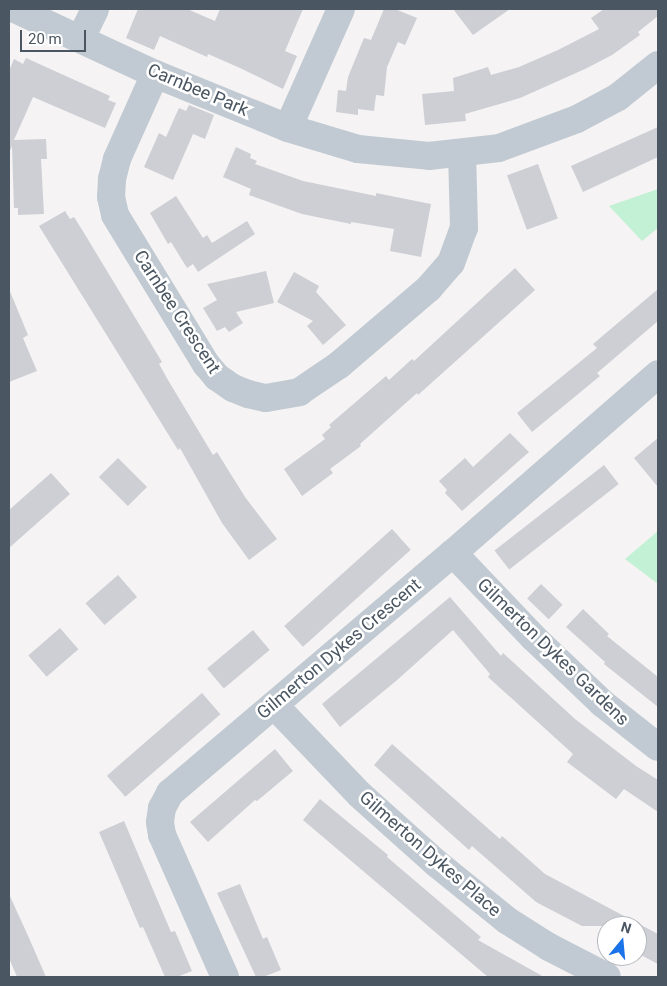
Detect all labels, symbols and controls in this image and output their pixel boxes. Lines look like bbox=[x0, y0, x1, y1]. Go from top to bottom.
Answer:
scale bar bbox=[22, 20, 89, 52]
text: 20 m bbox=[28, 30, 62, 48]
street label: Carnbee Park bbox=[144, 59, 252, 121]
street label: Carnbee Crescent bbox=[129, 246, 225, 378]
street label: Gilmerton Dykes Crescent bbox=[253, 574, 425, 724]
street label: Gilmerton Dykes Gardens bbox=[473, 574, 633, 730]
street label: Gilmerton Dykes Place bbox=[355, 787, 505, 921]
north arrow bbox=[597, 916, 647, 966]
text: N bbox=[619, 919, 633, 937]

